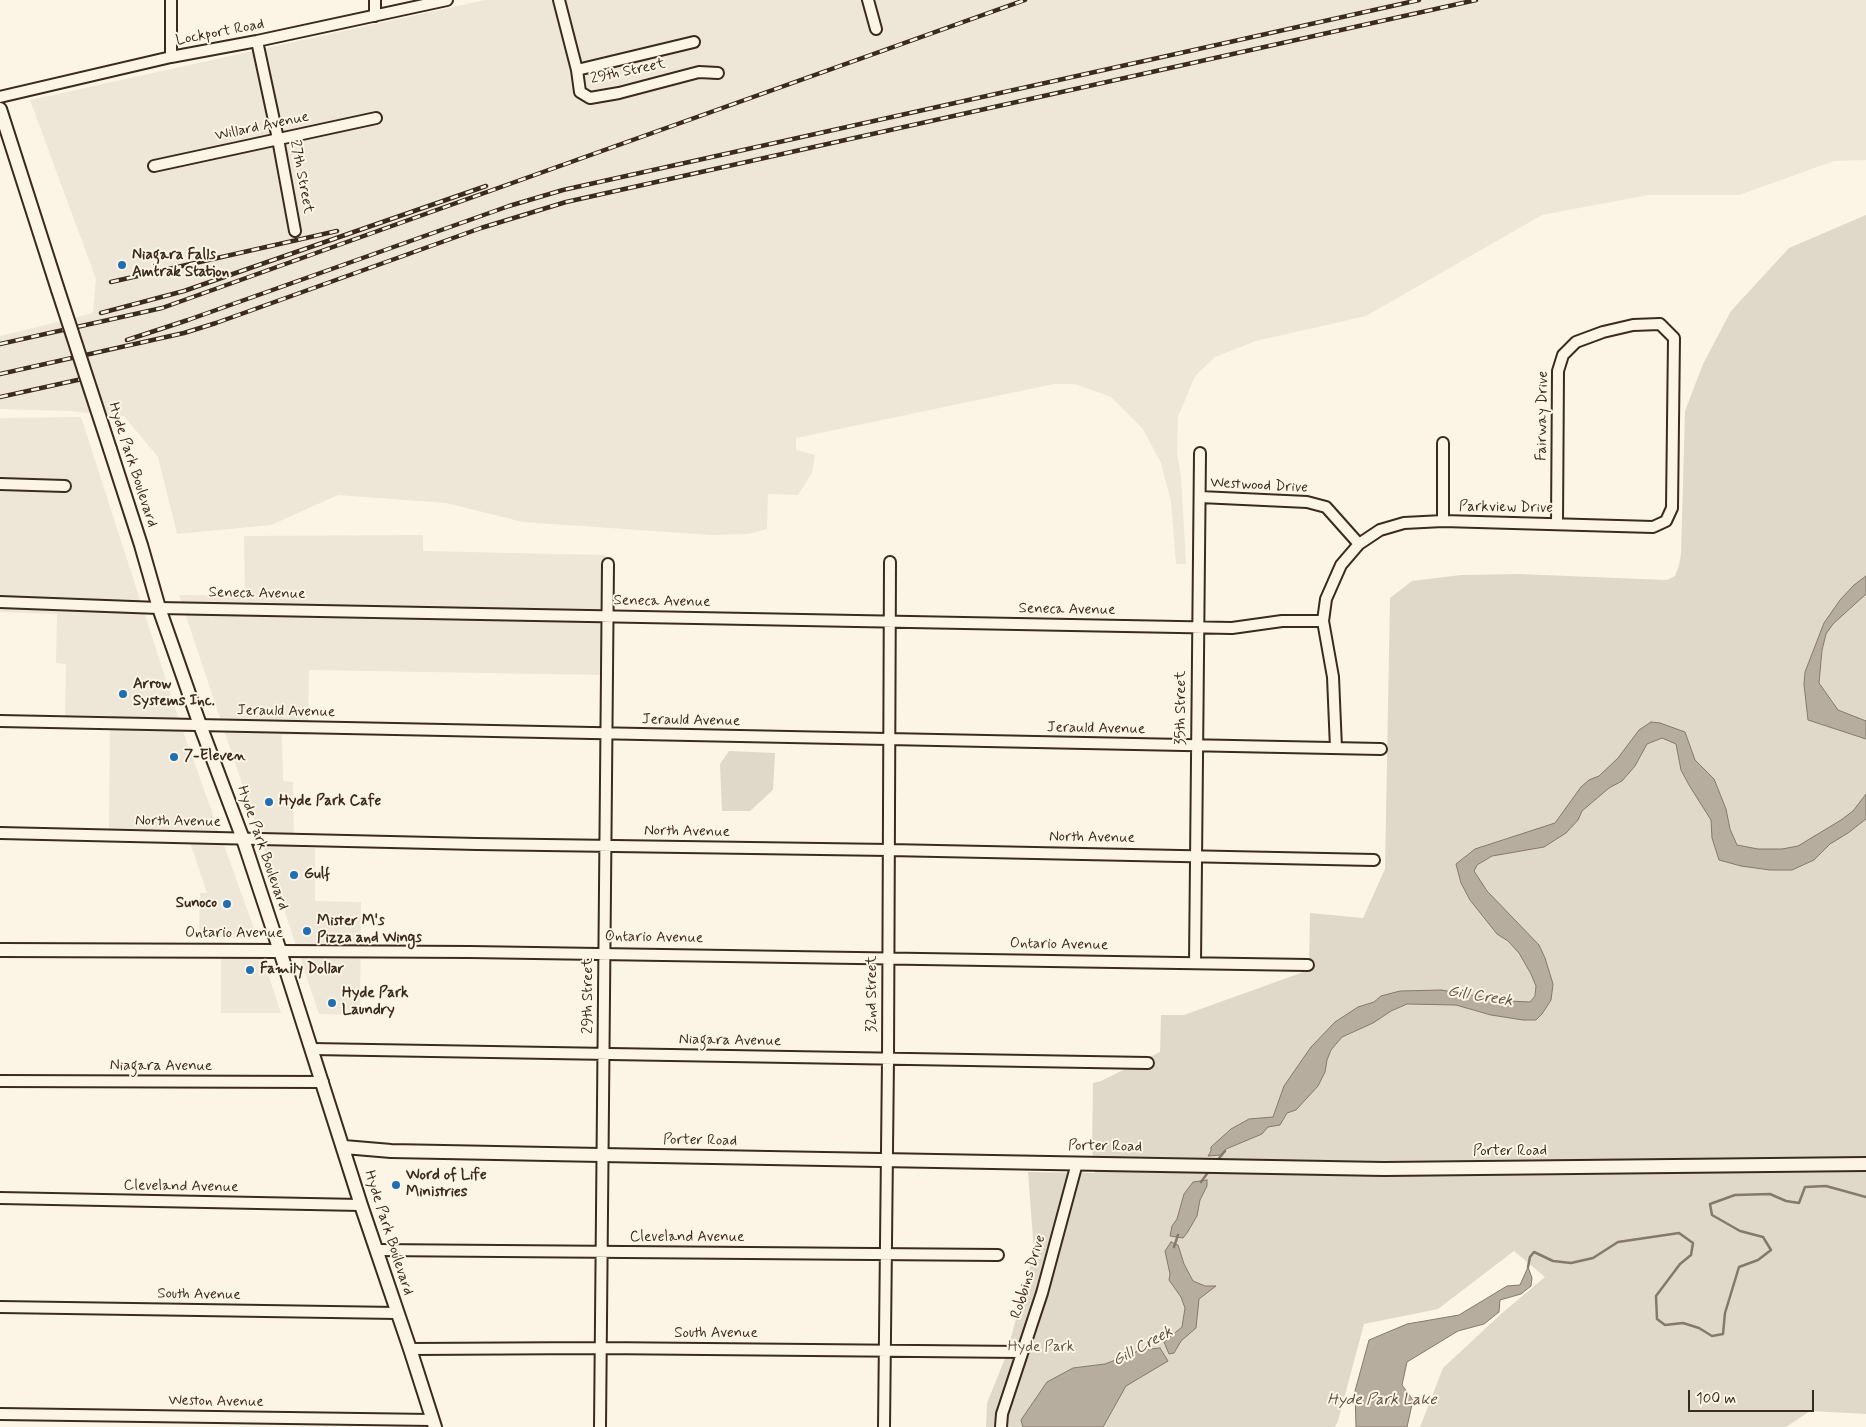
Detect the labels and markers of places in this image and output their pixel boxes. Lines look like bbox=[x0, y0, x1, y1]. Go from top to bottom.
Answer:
place label: Niagara Falls Amtrak Station bbox=[132, 247, 229, 282]
marker: Niagara Falls Amtrak Station bbox=[116, 259, 128, 271]
place label: Arrow Systems Inc. bbox=[133, 676, 215, 711]
marker: Arrow Systems Inc. bbox=[117, 688, 129, 700]
place label: 7-Eleven bbox=[184, 748, 246, 766]
marker: 7-Eleven bbox=[168, 751, 180, 763]
place label: Hyde Park Cafe bbox=[279, 793, 381, 811]
marker: Hyde Park Cafe bbox=[263, 796, 275, 808]
place label: Gulf bbox=[304, 866, 330, 884]
marker: Gulf bbox=[288, 869, 300, 881]
place label: Sunoco bbox=[176, 895, 217, 913]
marker: Sunoco bbox=[221, 898, 233, 910]
place label: Mister M's Pizza and Wings bbox=[317, 913, 422, 948]
marker: Mister M's Pizza and Wings bbox=[301, 925, 313, 937]
place label: Family Dollar bbox=[260, 961, 344, 979]
marker: Family Dollar bbox=[244, 964, 256, 976]
place label: Hyde Park Laundry bbox=[342, 985, 409, 1020]
marker: Hyde Park Laundry bbox=[326, 997, 338, 1009]
place label: Word of Life Ministries bbox=[406, 1167, 487, 1202]
marker: Word of Life Ministries bbox=[390, 1179, 402, 1191]

